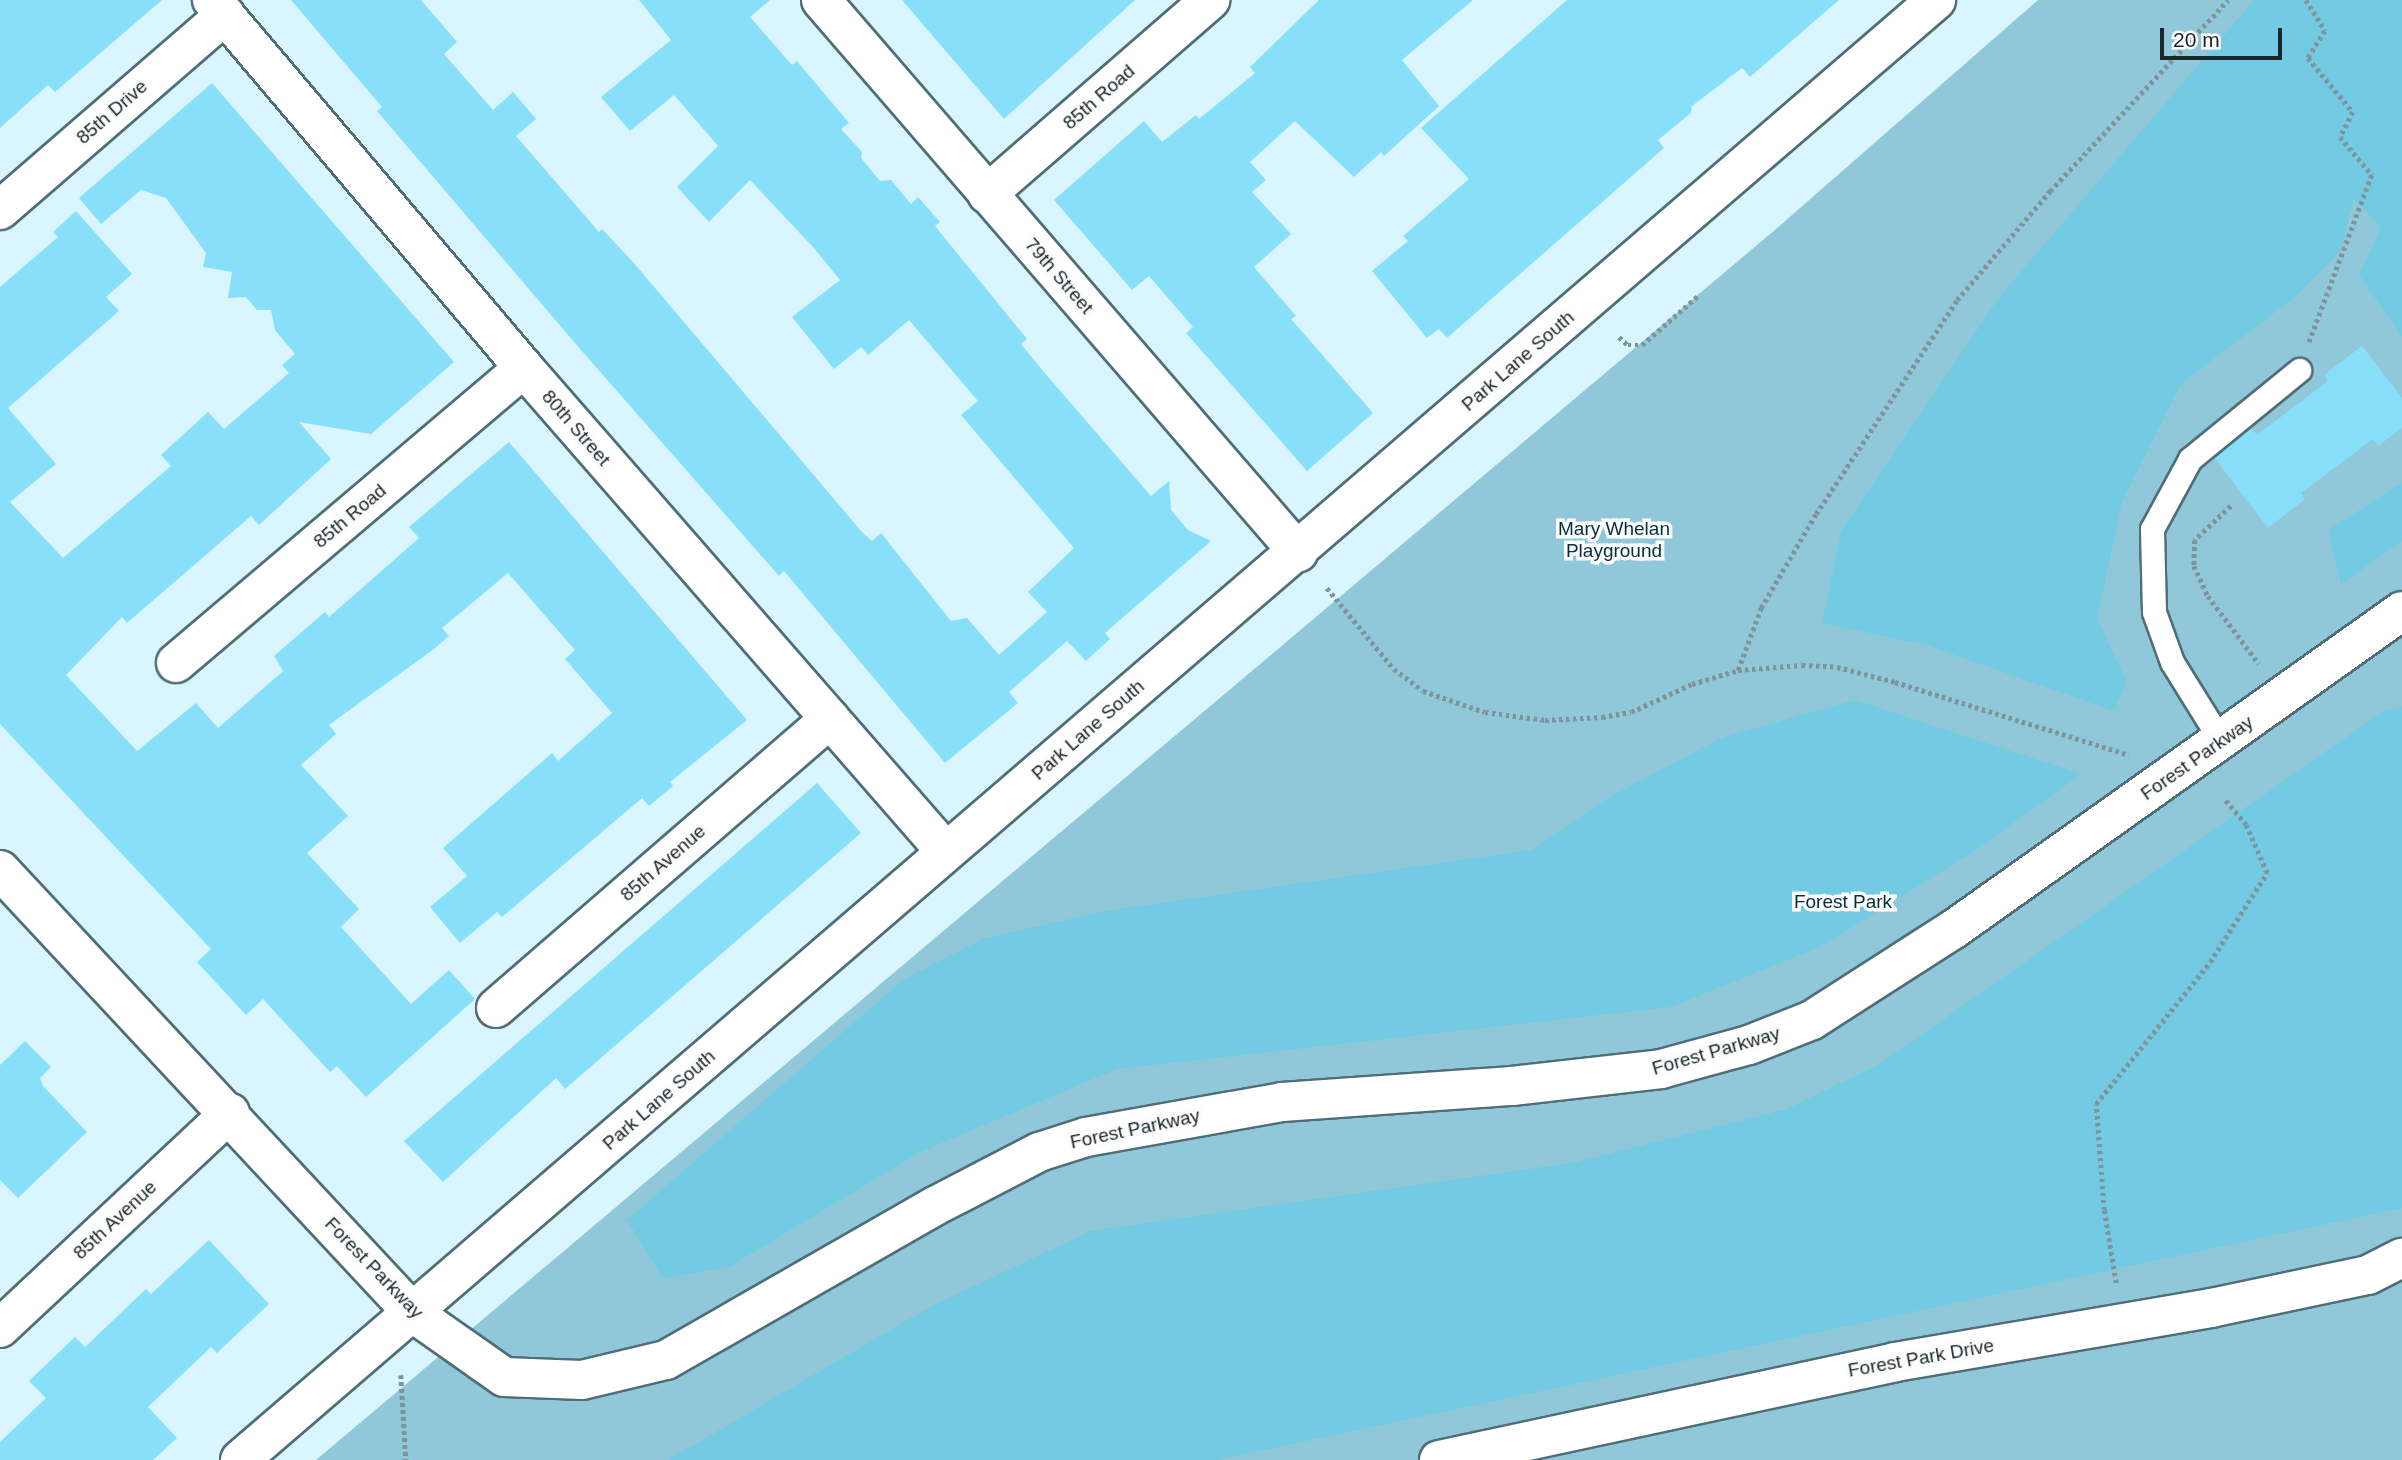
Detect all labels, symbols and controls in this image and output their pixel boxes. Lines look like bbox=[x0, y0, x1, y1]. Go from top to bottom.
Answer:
scale bar bbox=[2164, 14, 2286, 58]
text: 20 m bbox=[2173, 28, 2220, 51]
street label: 85th Road bbox=[1058, 60, 1140, 134]
street label: 85th Drive bbox=[72, 75, 152, 149]
street label: 79th Street bbox=[1020, 233, 1098, 319]
street label: Park Lane South bbox=[1457, 306, 1579, 416]
street label: 80th Street bbox=[537, 385, 615, 471]
street label: 85th Road bbox=[309, 479, 391, 553]
park label: Mary Whelan Playground bbox=[1558, 518, 1670, 562]
street label: Park Lane South bbox=[1027, 675, 1149, 785]
street label: Forest Parkway bbox=[2136, 711, 2258, 805]
street label: 85th Avenue bbox=[615, 820, 711, 906]
park label: Forest Park bbox=[1794, 891, 1892, 913]
street label: Forest Parkway bbox=[1649, 1022, 1783, 1080]
street label: Park Lane South bbox=[598, 1045, 720, 1155]
street label: Forest Parkway bbox=[1068, 1104, 1202, 1154]
street label: 85th Avenue bbox=[68, 1175, 162, 1265]
street label: Forest Parkway bbox=[320, 1213, 428, 1323]
street label: Forest Park Drive bbox=[1846, 1334, 1996, 1382]

